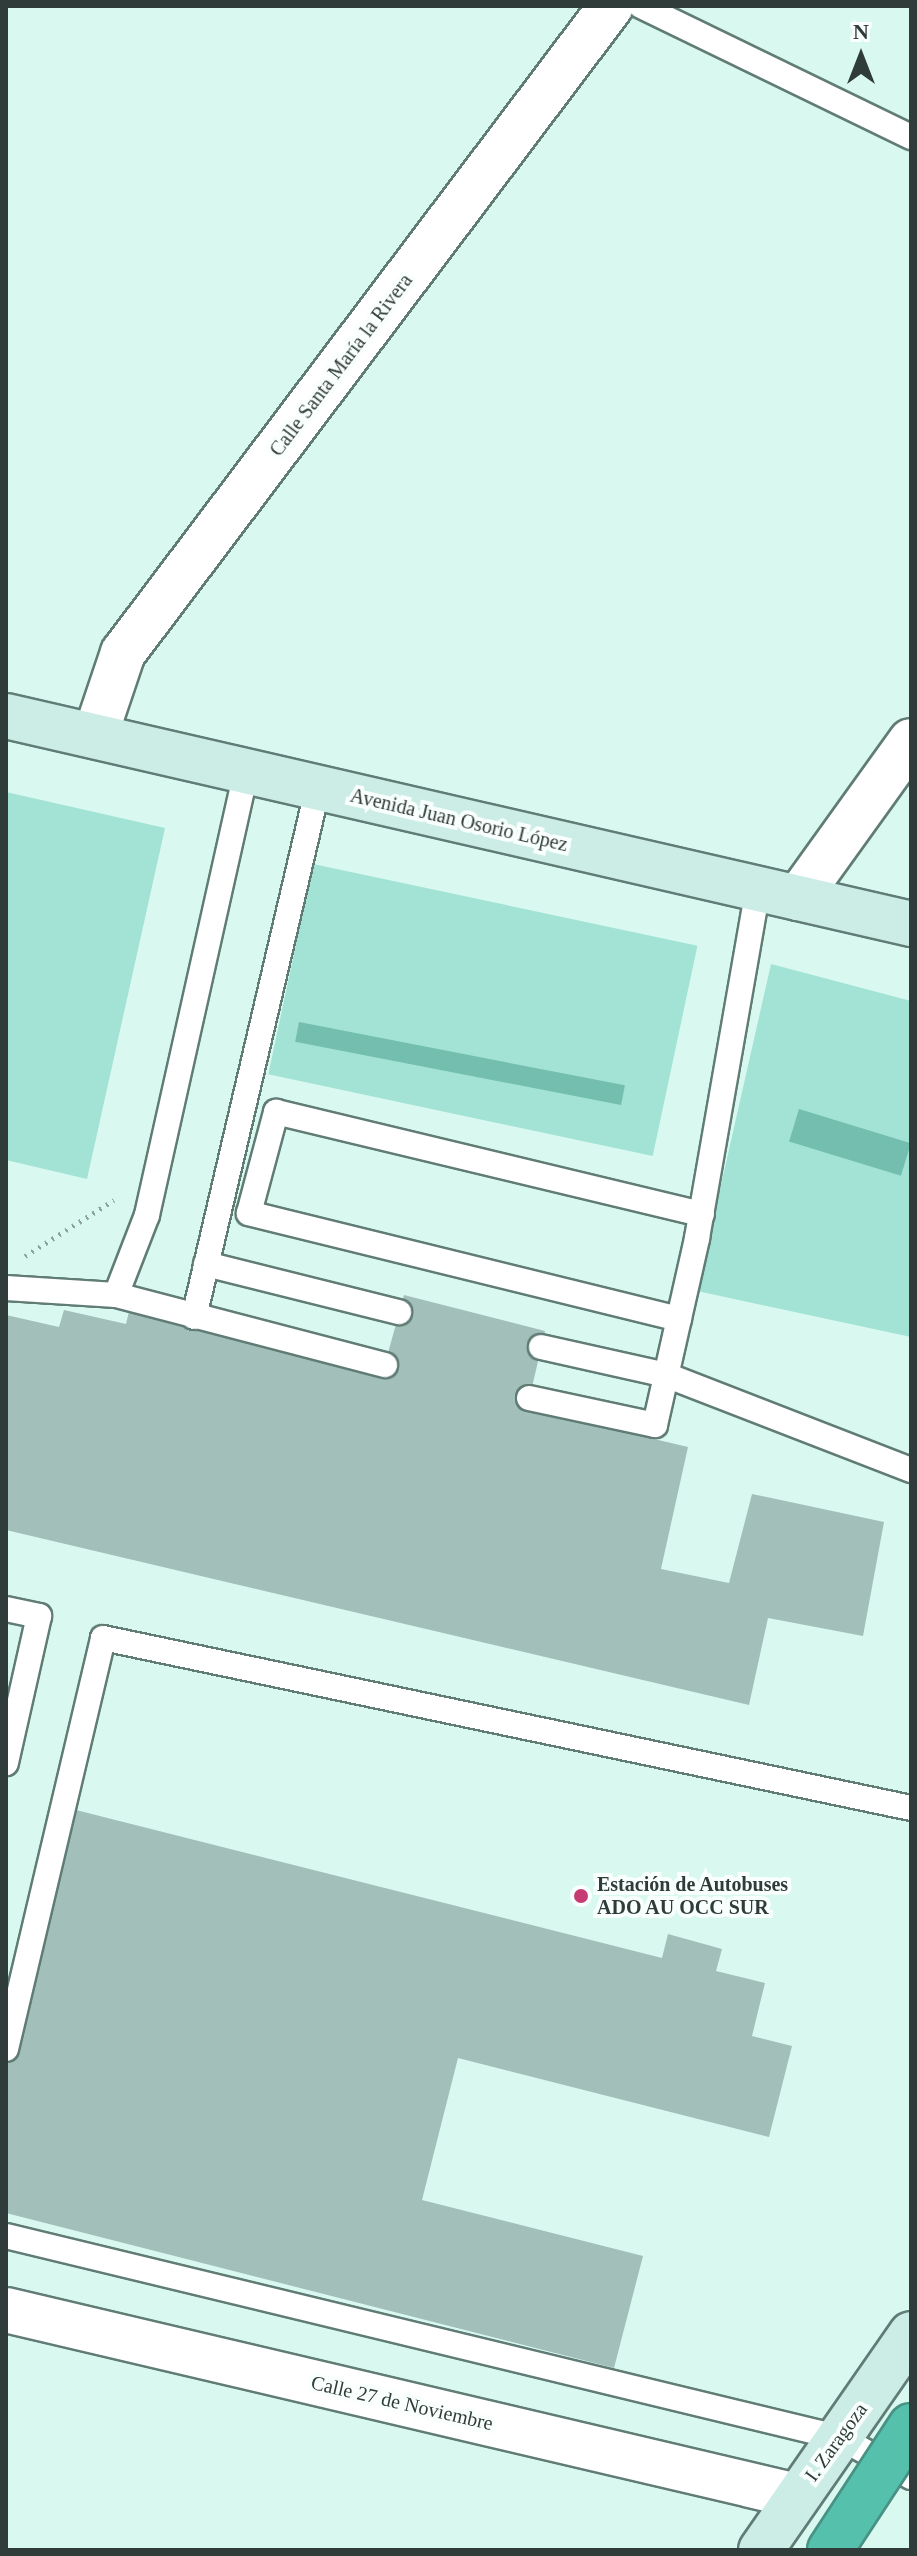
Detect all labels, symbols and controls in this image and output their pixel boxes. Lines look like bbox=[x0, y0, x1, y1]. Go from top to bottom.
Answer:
north arrow bbox=[821, 16, 901, 96]
text: N bbox=[853, 19, 869, 44]
street label: Calle Santa María la Rivera bbox=[265, 269, 417, 461]
street label: Avenida Juan Osorio López bbox=[348, 783, 570, 857]
place label: Estación de Autobuses ADO AU OCC SUR bbox=[597, 1872, 789, 1919]
marker: Estación de Autobuses ADO AU OCC SUR bbox=[572, 1887, 590, 1905]
street label: Calle 27 de Noviembre bbox=[309, 2370, 495, 2436]
street label: I. Zaragoza bbox=[800, 2398, 872, 2486]

